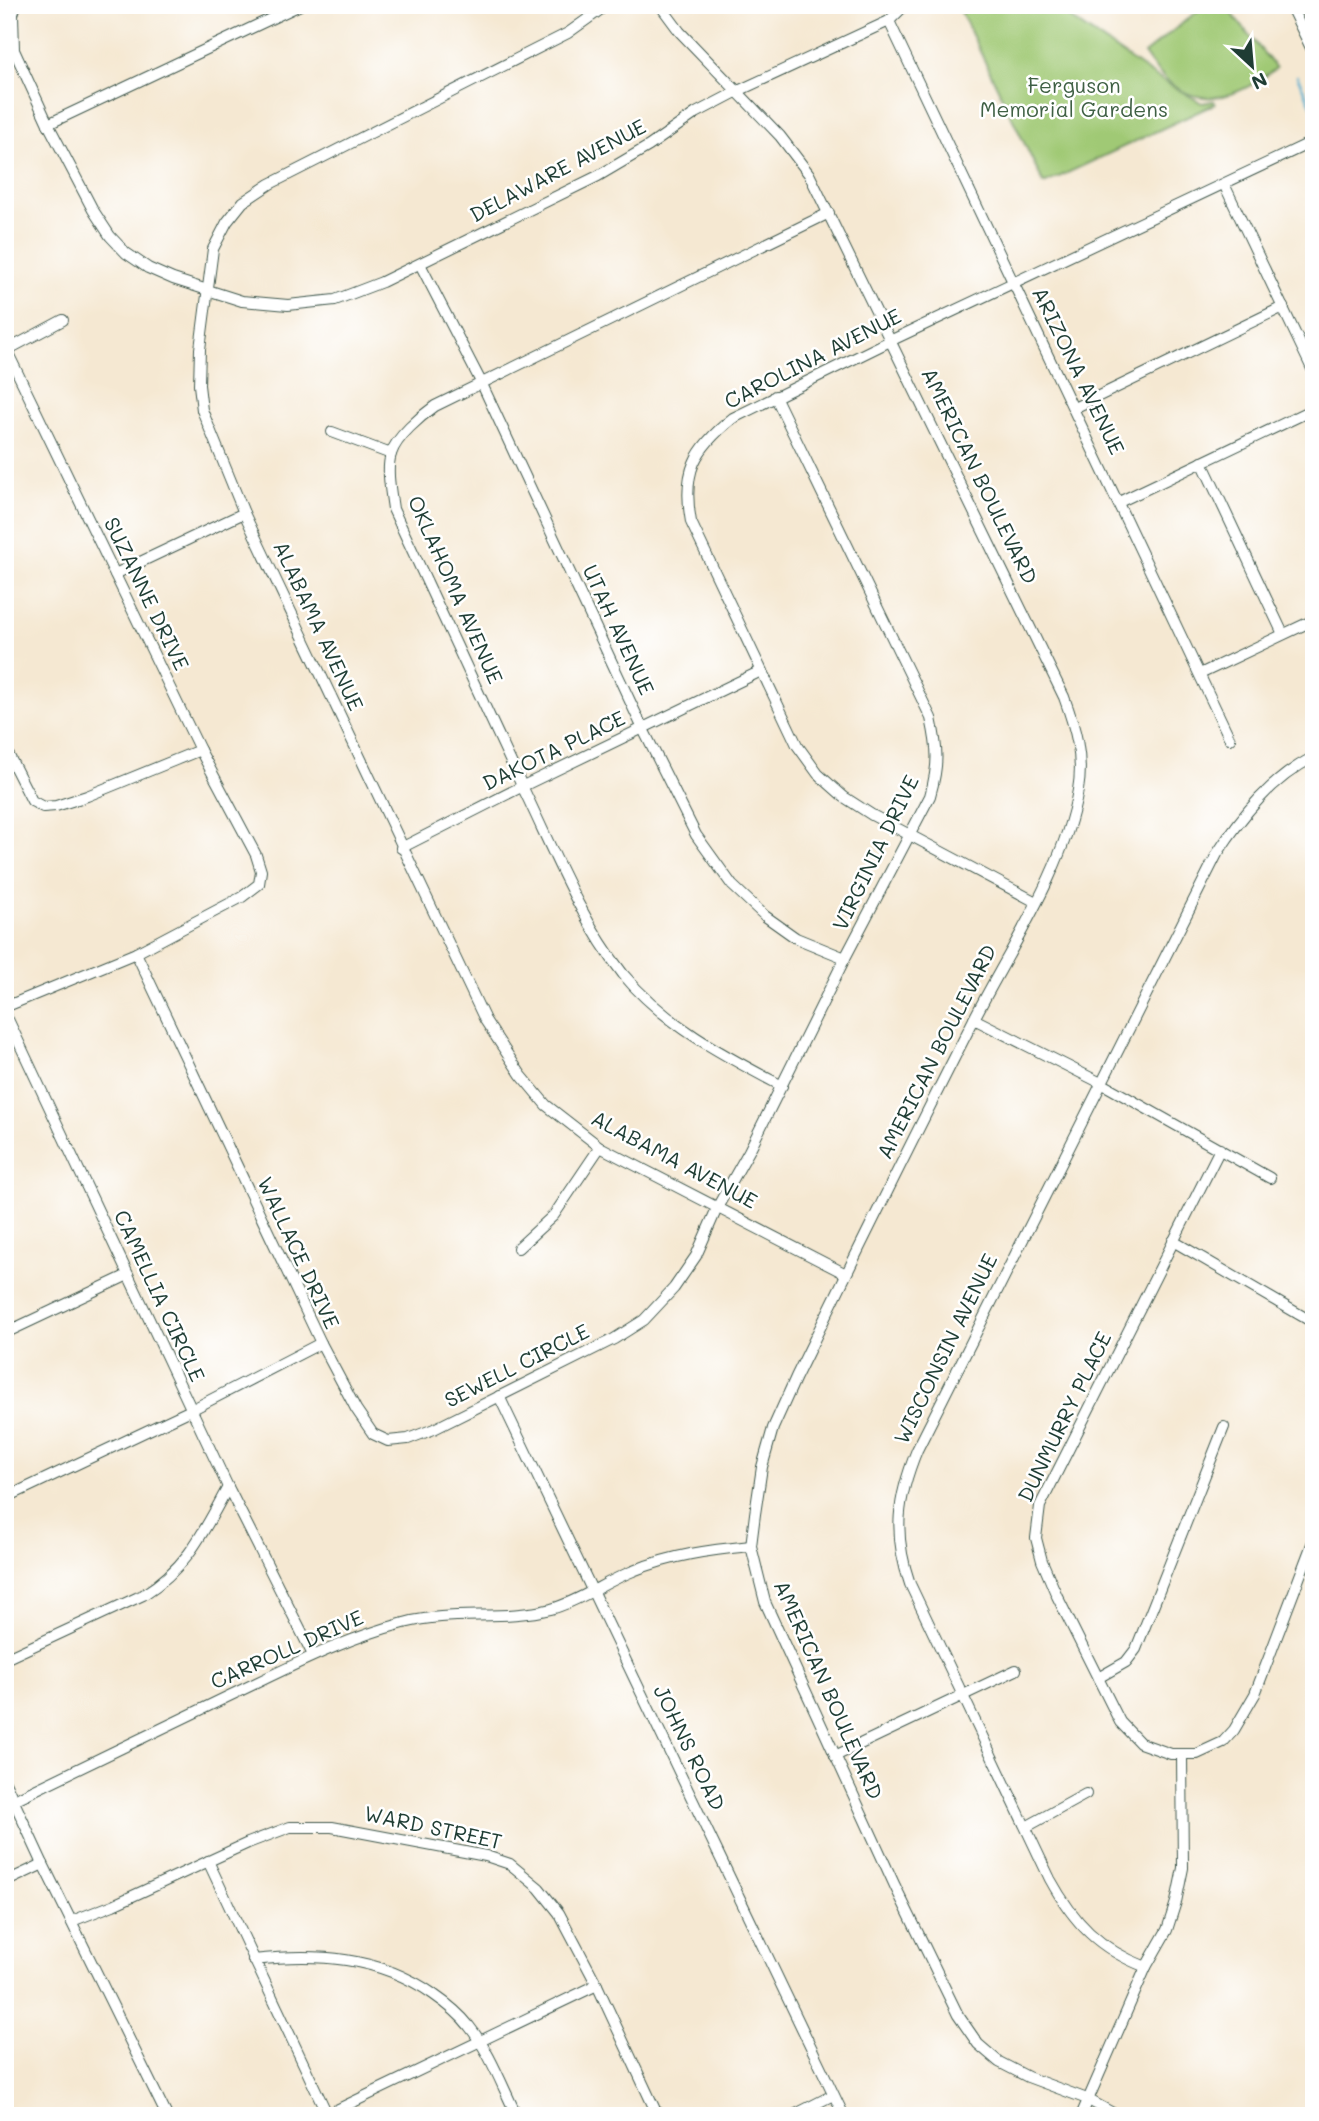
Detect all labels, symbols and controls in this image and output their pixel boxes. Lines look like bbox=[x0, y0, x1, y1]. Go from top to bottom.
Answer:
north arrow bbox=[1218, 32, 1288, 102]
text: N bbox=[1248, 67, 1272, 96]
park label: Ferguson Memorial Gardens bbox=[980, 71, 1168, 122]
street label: DELAWARE AVENUE bbox=[465, 112, 650, 228]
street label: ARIZONA AVENUE bbox=[1027, 282, 1132, 459]
street label: CAROLINA AVENUE bbox=[719, 301, 905, 414]
street label: AMERICAN BOULEVARD bbox=[916, 363, 1044, 588]
street label: OKLAHOMA AVENUE bbox=[403, 491, 510, 688]
street label: SUZANNE DRIVE bbox=[99, 512, 196, 674]
street label: ALABAMA AVENUE bbox=[268, 536, 371, 715]
street label: UTAH AVENUE bbox=[577, 560, 661, 699]
street label: DAKOTA PLACE bbox=[478, 703, 629, 796]
street label: VIRGINIA DRIVE bbox=[825, 770, 924, 934]
street label: AMERICAN BOULEVARD bbox=[870, 939, 1002, 1163]
street label: ALABAMA AVENUE bbox=[587, 1104, 762, 1214]
street label: WALLACE DRIVE bbox=[252, 1172, 346, 1333]
street label: CAMELLIA CIRCLE bbox=[109, 1205, 212, 1386]
street label: WISCONSIN AVENUE bbox=[887, 1249, 1002, 1448]
street label: SEWELL CIRCLE bbox=[439, 1317, 593, 1413]
street label: DUNMURRY PLACE bbox=[1011, 1327, 1117, 1506]
street label: AMERICAN BOULEVARD bbox=[769, 1576, 890, 1803]
street label: CARROLL DRIVE bbox=[206, 1603, 367, 1694]
street label: JOHNS ROAD bbox=[648, 1680, 732, 1814]
street label: WARD STREET bbox=[362, 1799, 505, 1854]

